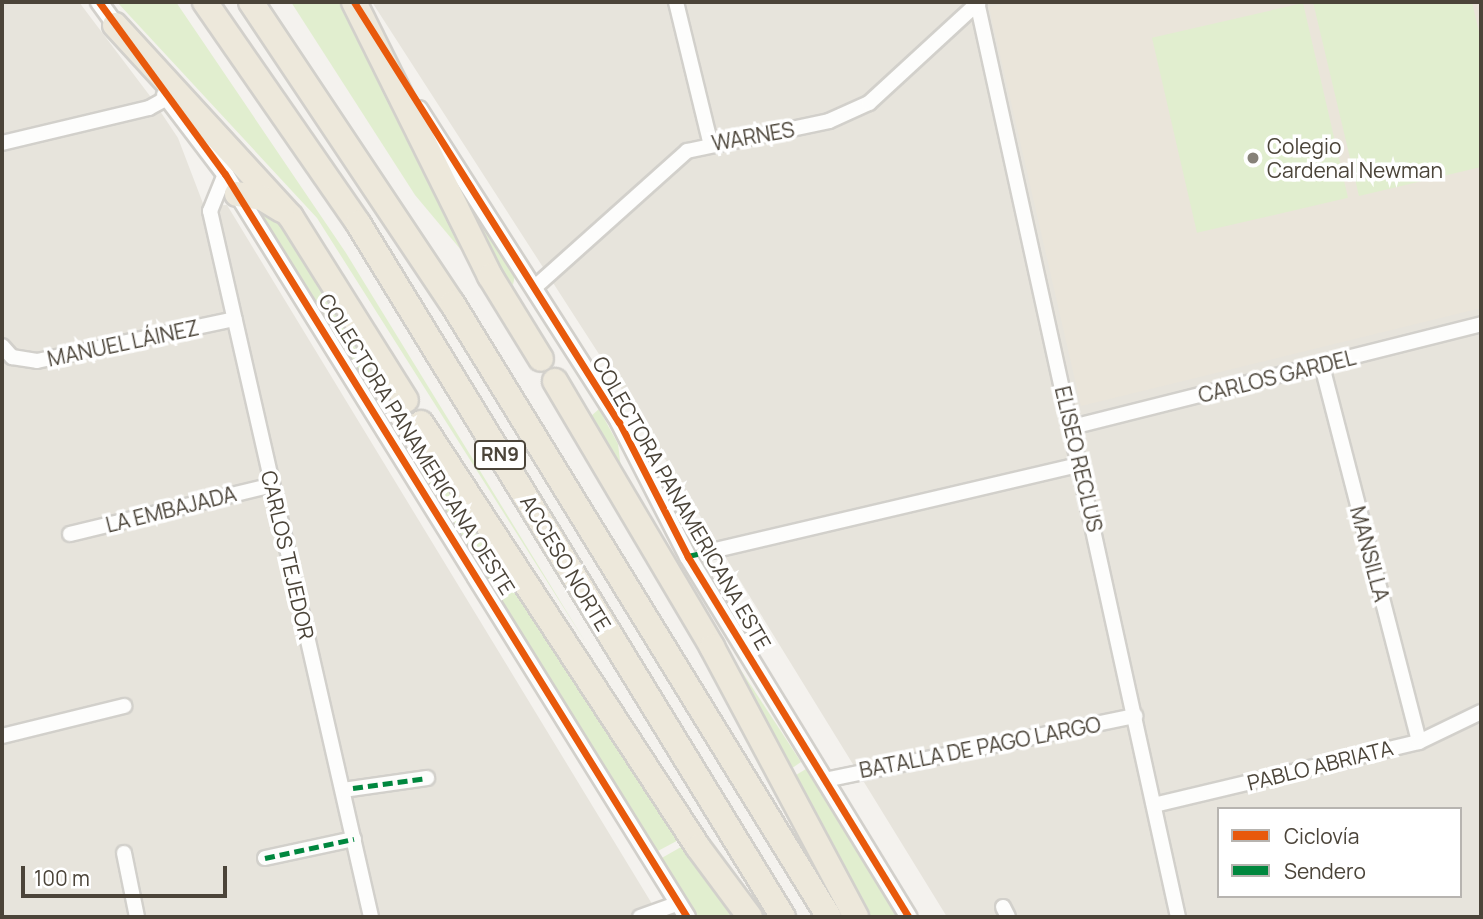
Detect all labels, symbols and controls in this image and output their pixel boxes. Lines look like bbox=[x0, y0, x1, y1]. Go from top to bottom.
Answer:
street label: WARNES bbox=[710, 116, 796, 156]
place label: Colegio Cardenal Newman bbox=[1267, 133, 1443, 183]
marker: Colegio Cardenal Newman bbox=[1245, 150, 1261, 166]
street label: COLECTORA PANAMERICANA OESTE bbox=[314, 289, 520, 599]
street label: MANUEL LÁINEZ bbox=[45, 315, 201, 371]
street label: CARLOS GARDEL bbox=[1196, 344, 1358, 408]
street label: COLECTORA PANAMERICANA ESTE bbox=[587, 352, 777, 654]
street label: ELISEO RECLUS bbox=[1050, 384, 1108, 534]
road number: RN9 bbox=[474, 440, 526, 470]
street label: CARLOS TEJEDOR bbox=[256, 468, 320, 642]
street label: LA EMBAJADA bbox=[103, 481, 239, 537]
street label: ACCESO NORTE bbox=[516, 491, 616, 635]
street label: MANSILLA bbox=[1345, 503, 1395, 605]
street label: BATALLA DE PAGO LARGO bbox=[857, 711, 1103, 783]
street label: PABLO ABRIATA bbox=[1245, 735, 1395, 795]
legend bbox=[1217, 807, 1462, 898]
text: Ciclovía bbox=[1284, 822, 1359, 850]
scale bar bbox=[24, 852, 231, 896]
text: Sendero bbox=[1284, 857, 1366, 885]
text: 100 m bbox=[34, 864, 90, 892]

